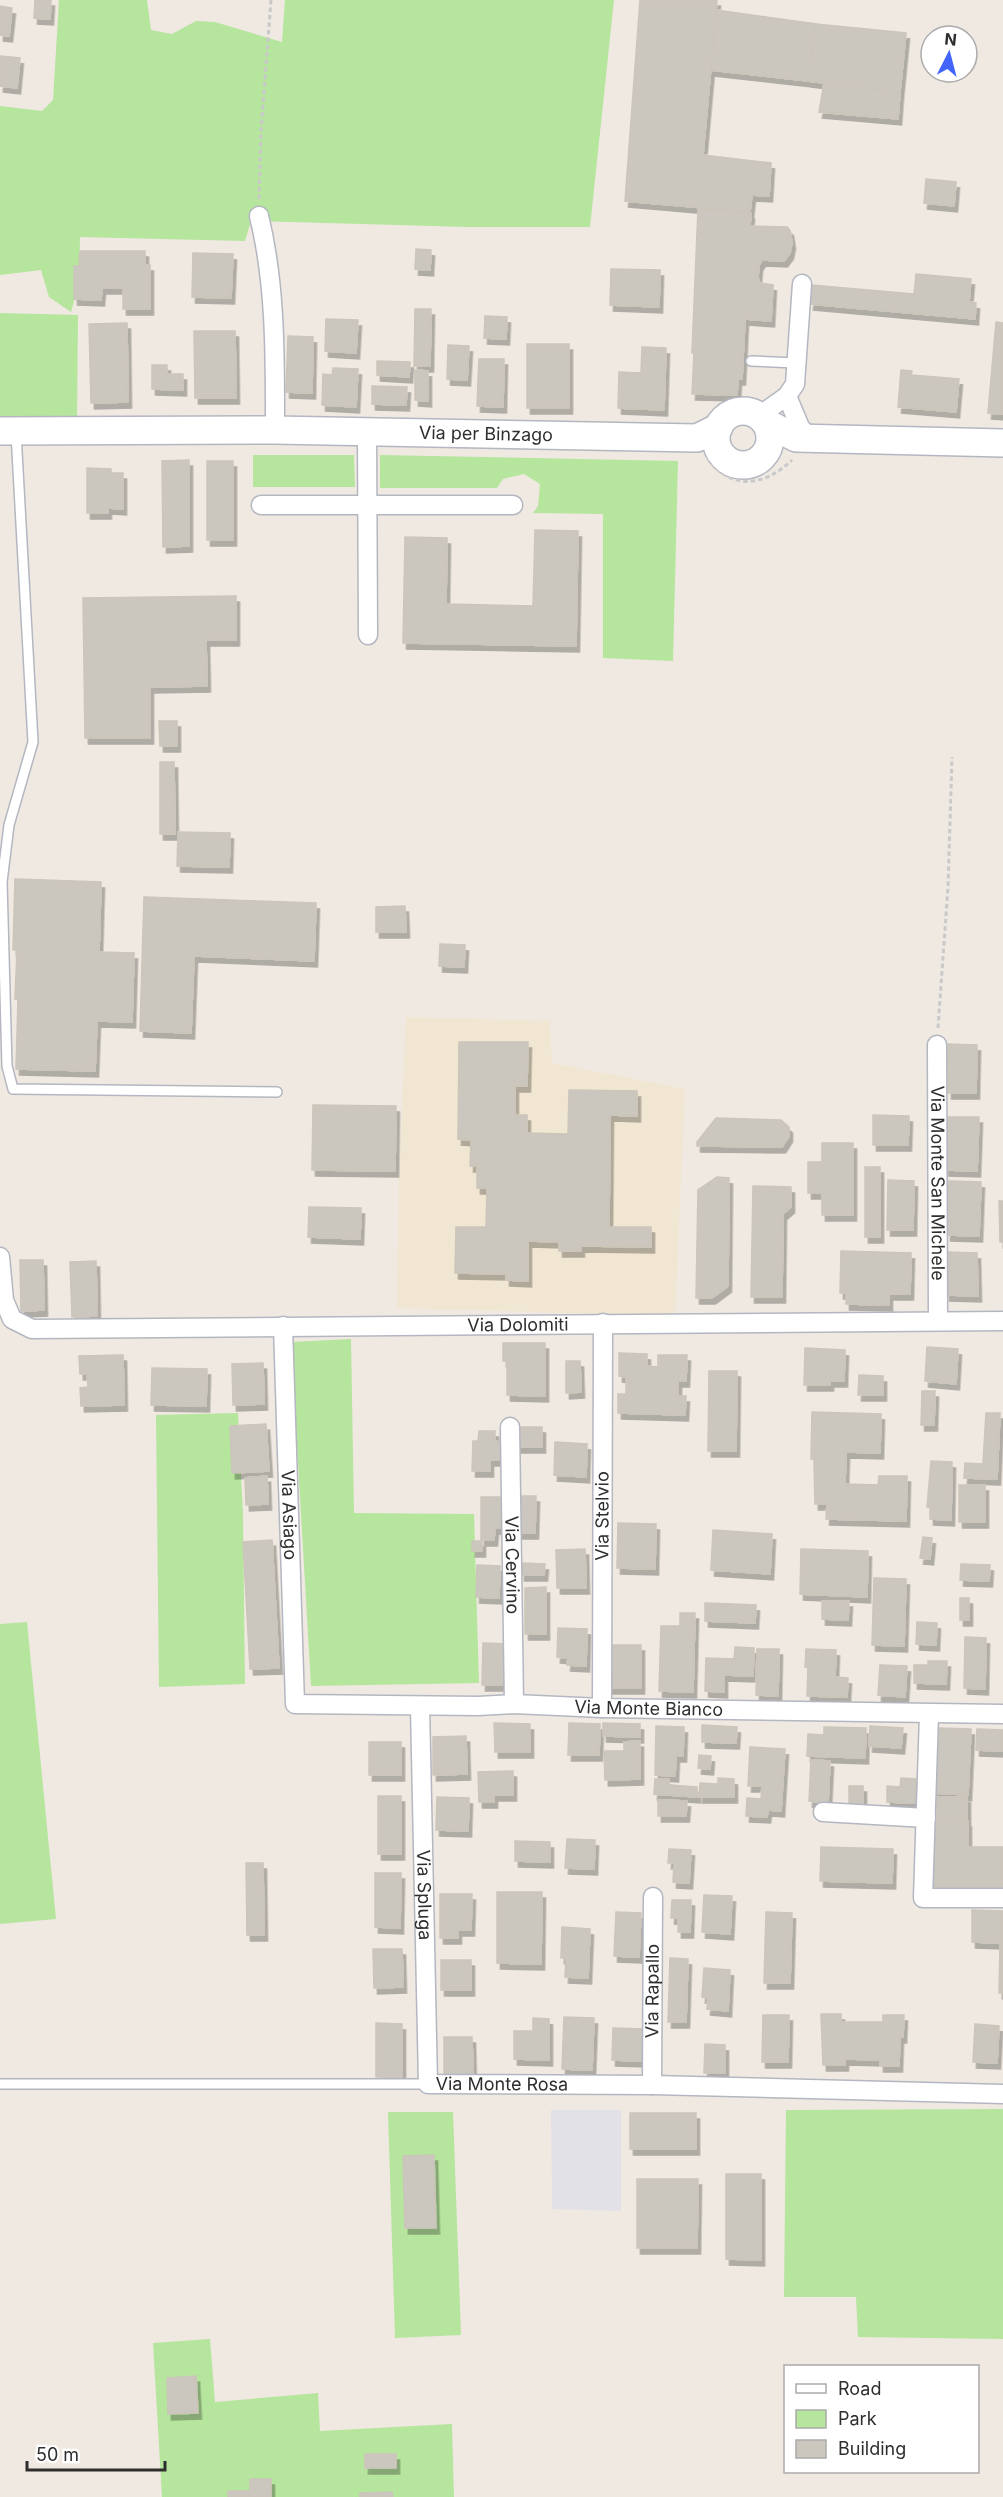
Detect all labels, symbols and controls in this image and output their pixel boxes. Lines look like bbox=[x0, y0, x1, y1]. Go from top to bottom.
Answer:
north arrow bbox=[919, 24, 979, 84]
text: N bbox=[943, 28, 958, 50]
street label: Via per Binzago bbox=[419, 422, 553, 445]
street label: Via Monte San Michele bbox=[927, 1085, 949, 1281]
street label: Via Dolomiti bbox=[467, 1314, 569, 1335]
street label: Via Asiago bbox=[278, 1469, 301, 1560]
street label: Via Stelvio bbox=[591, 1471, 613, 1561]
street label: Via Cervino bbox=[501, 1516, 524, 1614]
street label: Via Monte Bianco bbox=[574, 1696, 723, 1720]
street label: Via Spluga bbox=[413, 1849, 436, 1941]
street label: Via Rapallo bbox=[641, 1944, 663, 2038]
street label: Via Monte Rosa bbox=[436, 2073, 568, 2095]
legend bbox=[784, 2365, 979, 2473]
text: Road bbox=[838, 2378, 881, 2399]
text: Park bbox=[838, 2408, 877, 2429]
scale bar bbox=[27, 2434, 165, 2472]
text: Building bbox=[838, 2438, 906, 2459]
text: 50 m bbox=[36, 2444, 79, 2465]

